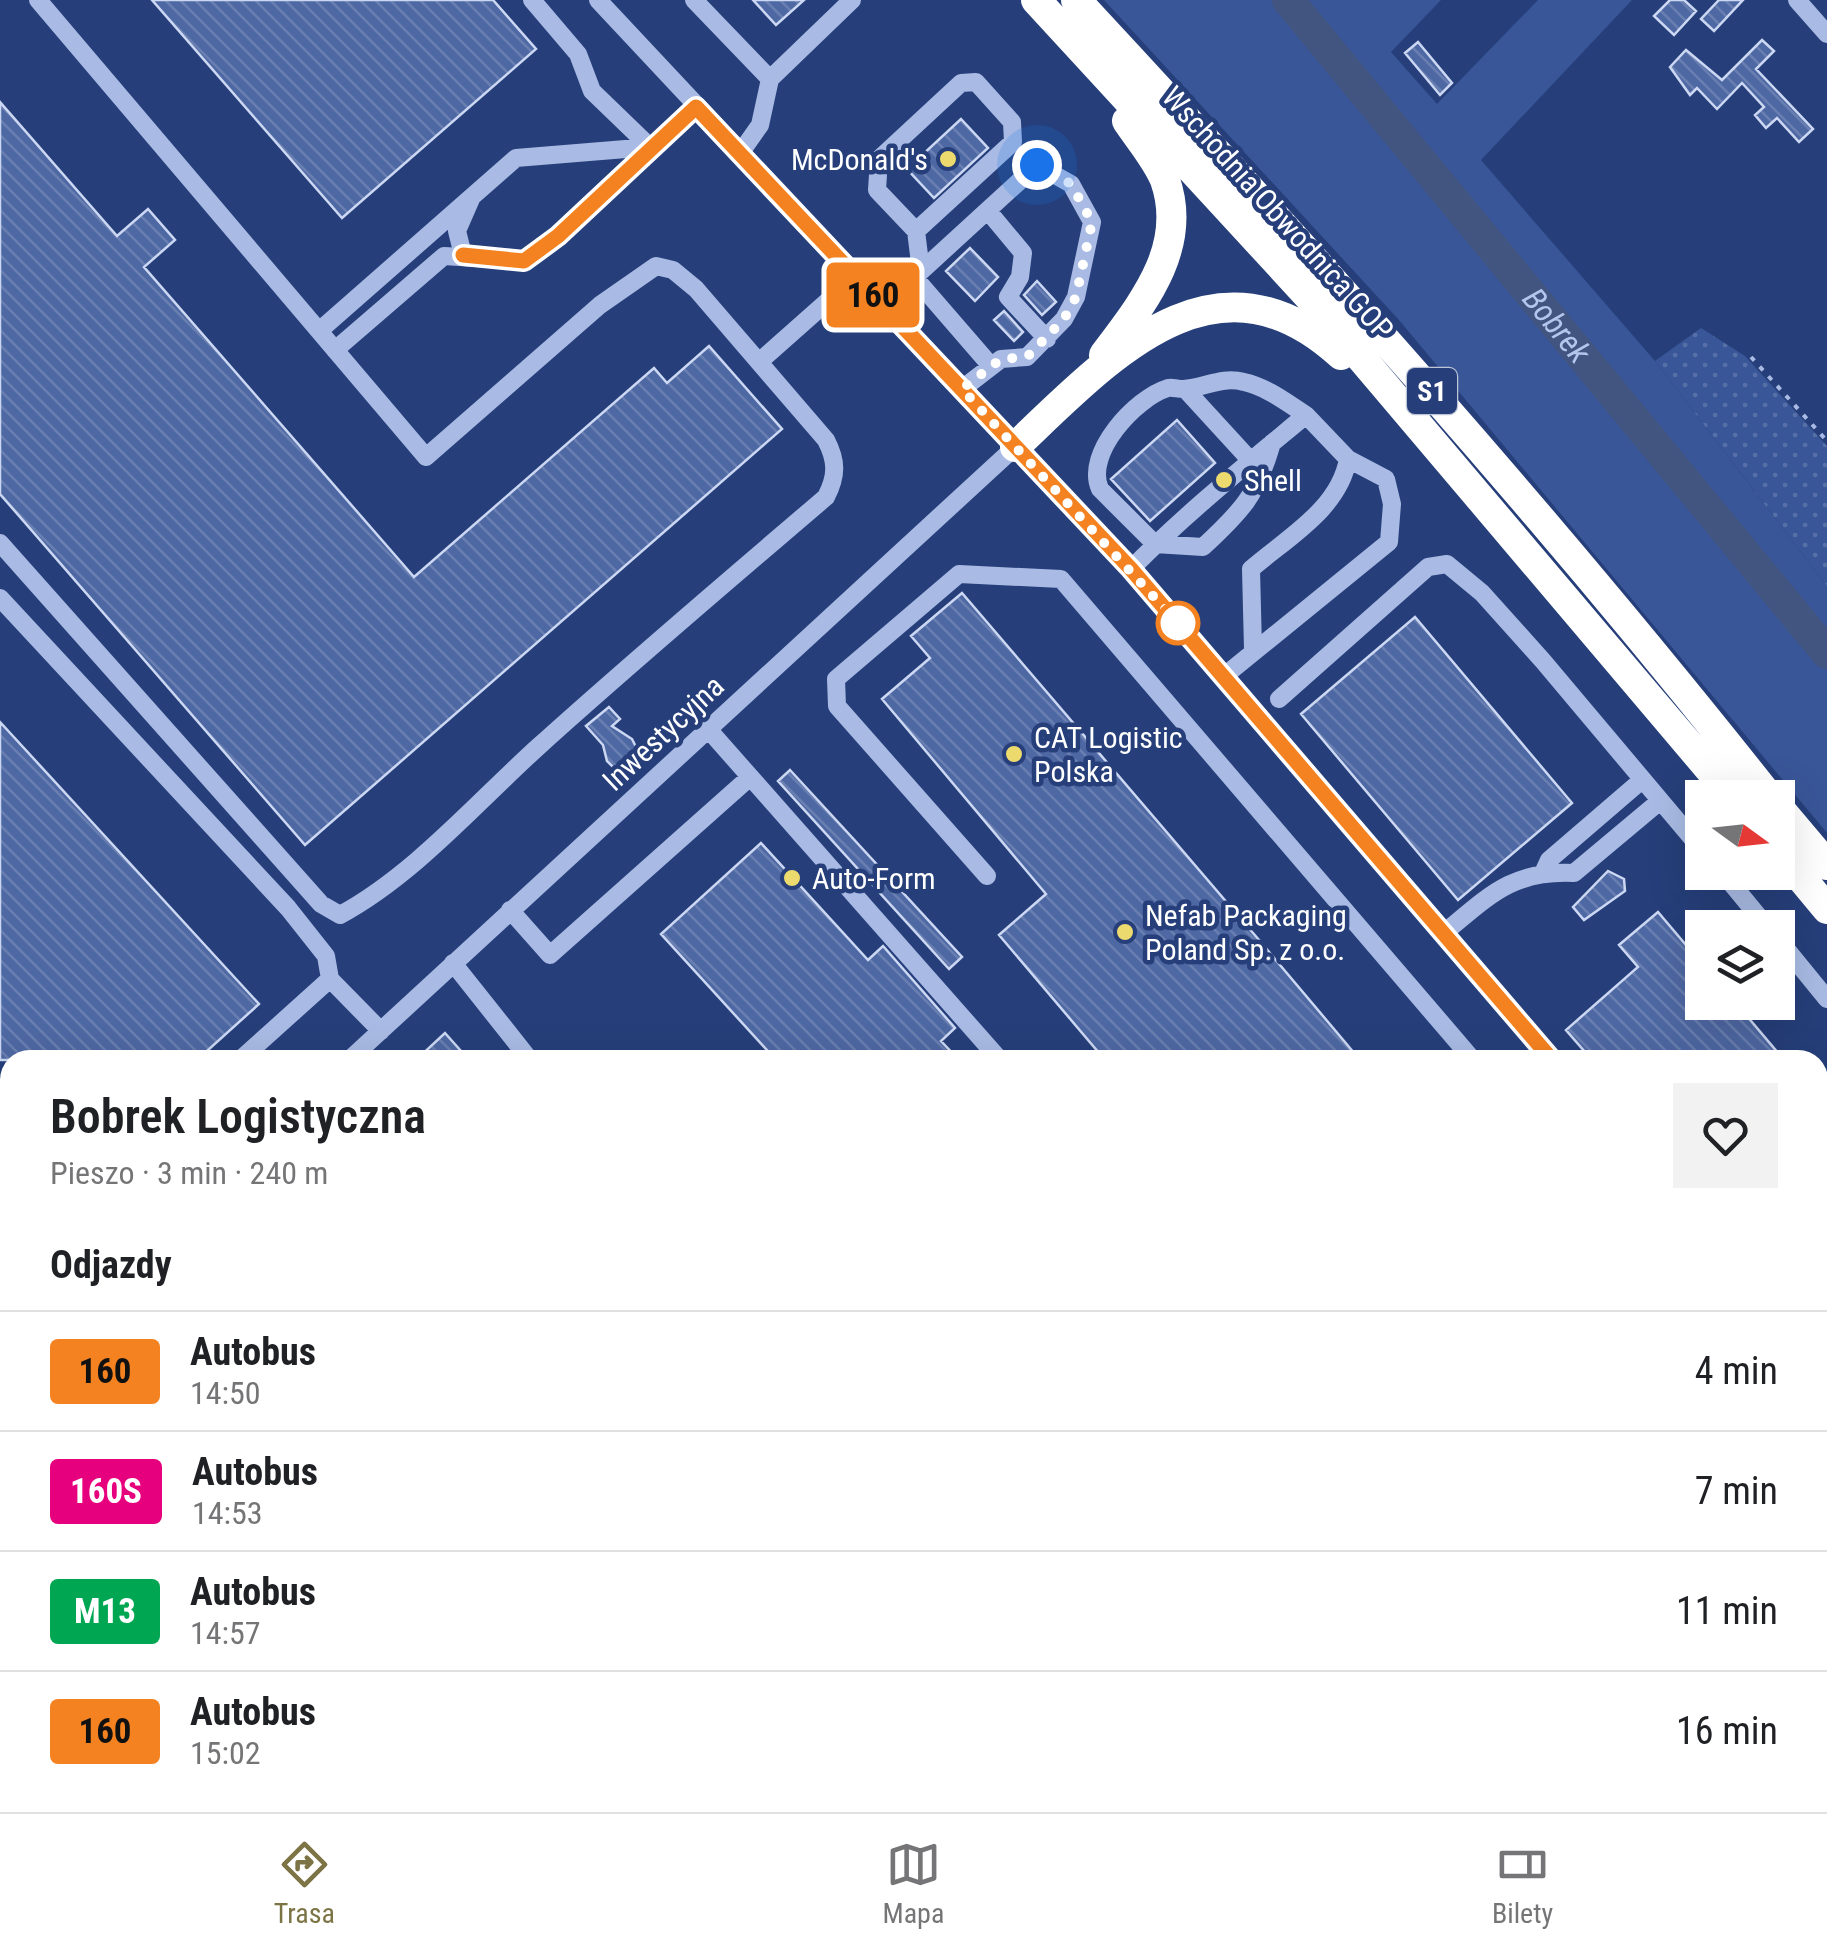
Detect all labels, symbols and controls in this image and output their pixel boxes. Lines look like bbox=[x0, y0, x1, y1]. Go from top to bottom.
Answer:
street label: Wschodnia Obwodnica GOP bbox=[1155, 79, 1401, 347]
your location bbox=[1012, 140, 1062, 190]
place label: McDonald's bbox=[791, 142, 928, 177]
marker: McDonald's bbox=[937, 148, 959, 170]
line badge: 160 bbox=[816, 262, 930, 328]
text: 160 bbox=[846, 275, 900, 316]
water label: Bobrek bbox=[1515, 280, 1599, 371]
road number: S1 bbox=[1407, 368, 1457, 414]
place label: Shell bbox=[1244, 463, 1302, 498]
marker: Shell bbox=[1213, 469, 1235, 491]
unlabelled marker bbox=[1157, 602, 1199, 644]
street label: Inwestycyjna bbox=[595, 668, 731, 798]
place label: CAT Logistic Polska bbox=[1034, 720, 1183, 789]
marker: CAT Logistic Polska bbox=[1003, 743, 1025, 765]
north arrow bbox=[1685, 780, 1795, 890]
map controls bbox=[1685, 780, 1795, 1020]
place label: Auto-Form bbox=[812, 861, 936, 896]
marker: Auto-Form bbox=[781, 867, 803, 889]
place label: Nefab Packaging Poland Sp. z o.o. bbox=[1145, 898, 1347, 967]
button: layers bbox=[1685, 910, 1795, 1020]
marker: Nefab Packaging Poland Sp. z o.o. bbox=[1114, 921, 1136, 943]
button: heart bbox=[1673, 1083, 1778, 1188]
text: Bobrek Logistyczna bbox=[50, 1088, 426, 1145]
text: Pieszo · 3 min · 240 m bbox=[50, 1154, 328, 1192]
text: Odjazdy bbox=[50, 1243, 172, 1287]
text: Autobus bbox=[190, 1330, 316, 1374]
text: 4 min bbox=[1695, 1349, 1778, 1393]
text: 160 bbox=[78, 1351, 132, 1392]
text: 14:50 bbox=[190, 1374, 261, 1412]
text: Autobus bbox=[192, 1450, 318, 1494]
text: 7 min bbox=[1695, 1469, 1778, 1513]
text: 160S bbox=[70, 1471, 142, 1512]
text: 14:53 bbox=[192, 1494, 263, 1532]
text: Autobus bbox=[190, 1570, 316, 1614]
text: 11 min bbox=[1676, 1589, 1778, 1633]
text: M13 bbox=[74, 1591, 136, 1632]
text: 14:57 bbox=[190, 1614, 261, 1652]
text: Autobus bbox=[190, 1690, 316, 1734]
text: 16 min bbox=[1676, 1709, 1778, 1753]
text: 160 bbox=[78, 1711, 132, 1752]
text: 15:02 bbox=[190, 1734, 261, 1772]
tab: Trasa bbox=[274, 1837, 335, 1930]
tab: Mapa bbox=[883, 1837, 944, 1930]
tab: Bilety bbox=[1492, 1837, 1553, 1930]

